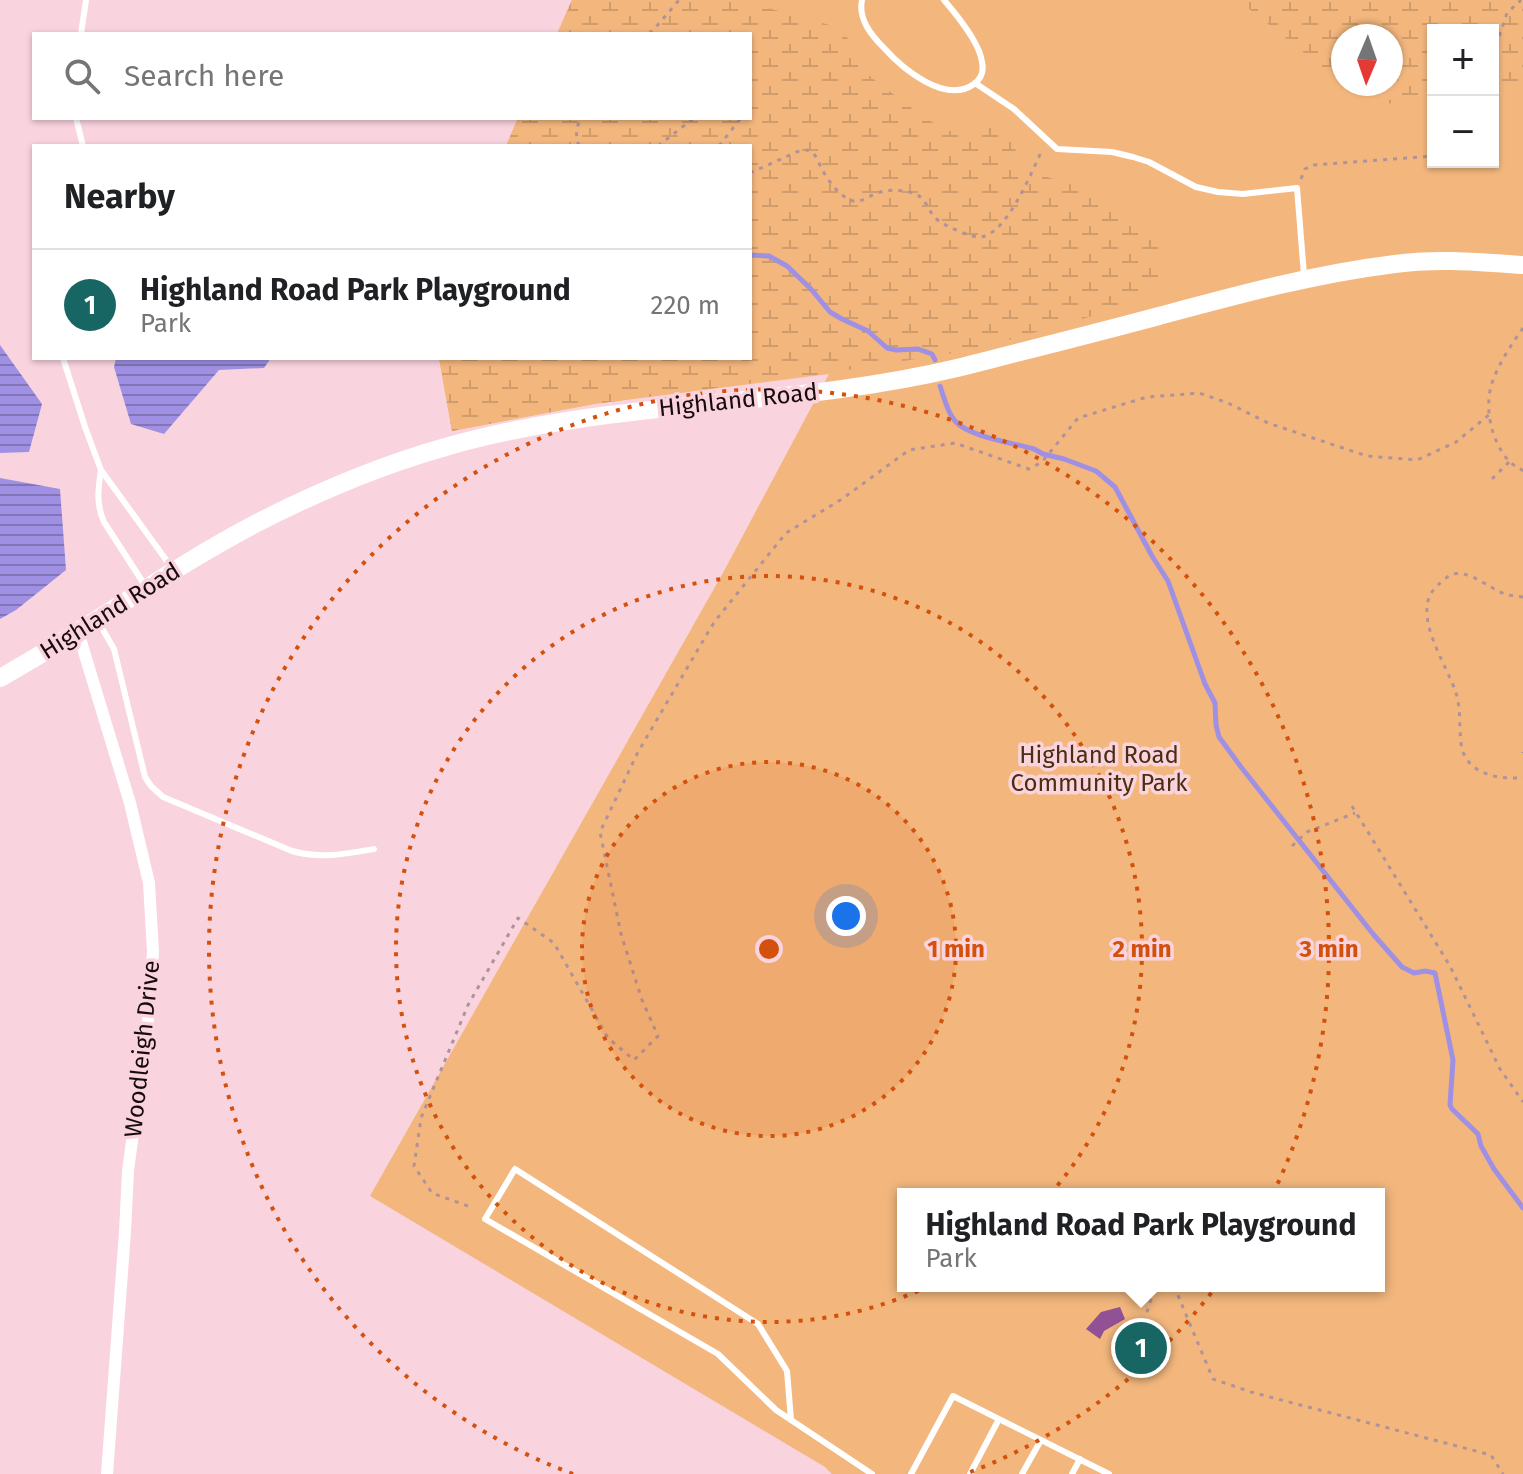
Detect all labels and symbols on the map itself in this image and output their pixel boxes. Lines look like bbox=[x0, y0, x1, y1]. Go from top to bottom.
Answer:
north arrow bbox=[1331, 24, 1403, 96]
street label: Highland Road bbox=[657, 378, 819, 422]
street label: Highland Road bbox=[35, 557, 185, 665]
park label: Highland Road Community Park bbox=[1011, 741, 1188, 797]
your location bbox=[826, 896, 866, 936]
centre of rings bbox=[755, 935, 783, 963]
text: 1 min bbox=[927, 935, 985, 963]
text: 2 min bbox=[1113, 935, 1172, 963]
text: 3 min bbox=[1298, 935, 1359, 963]
street label: Woodleigh Drive bbox=[119, 959, 165, 1139]
pin: 1 bbox=[1115, 1318, 1167, 1378]

